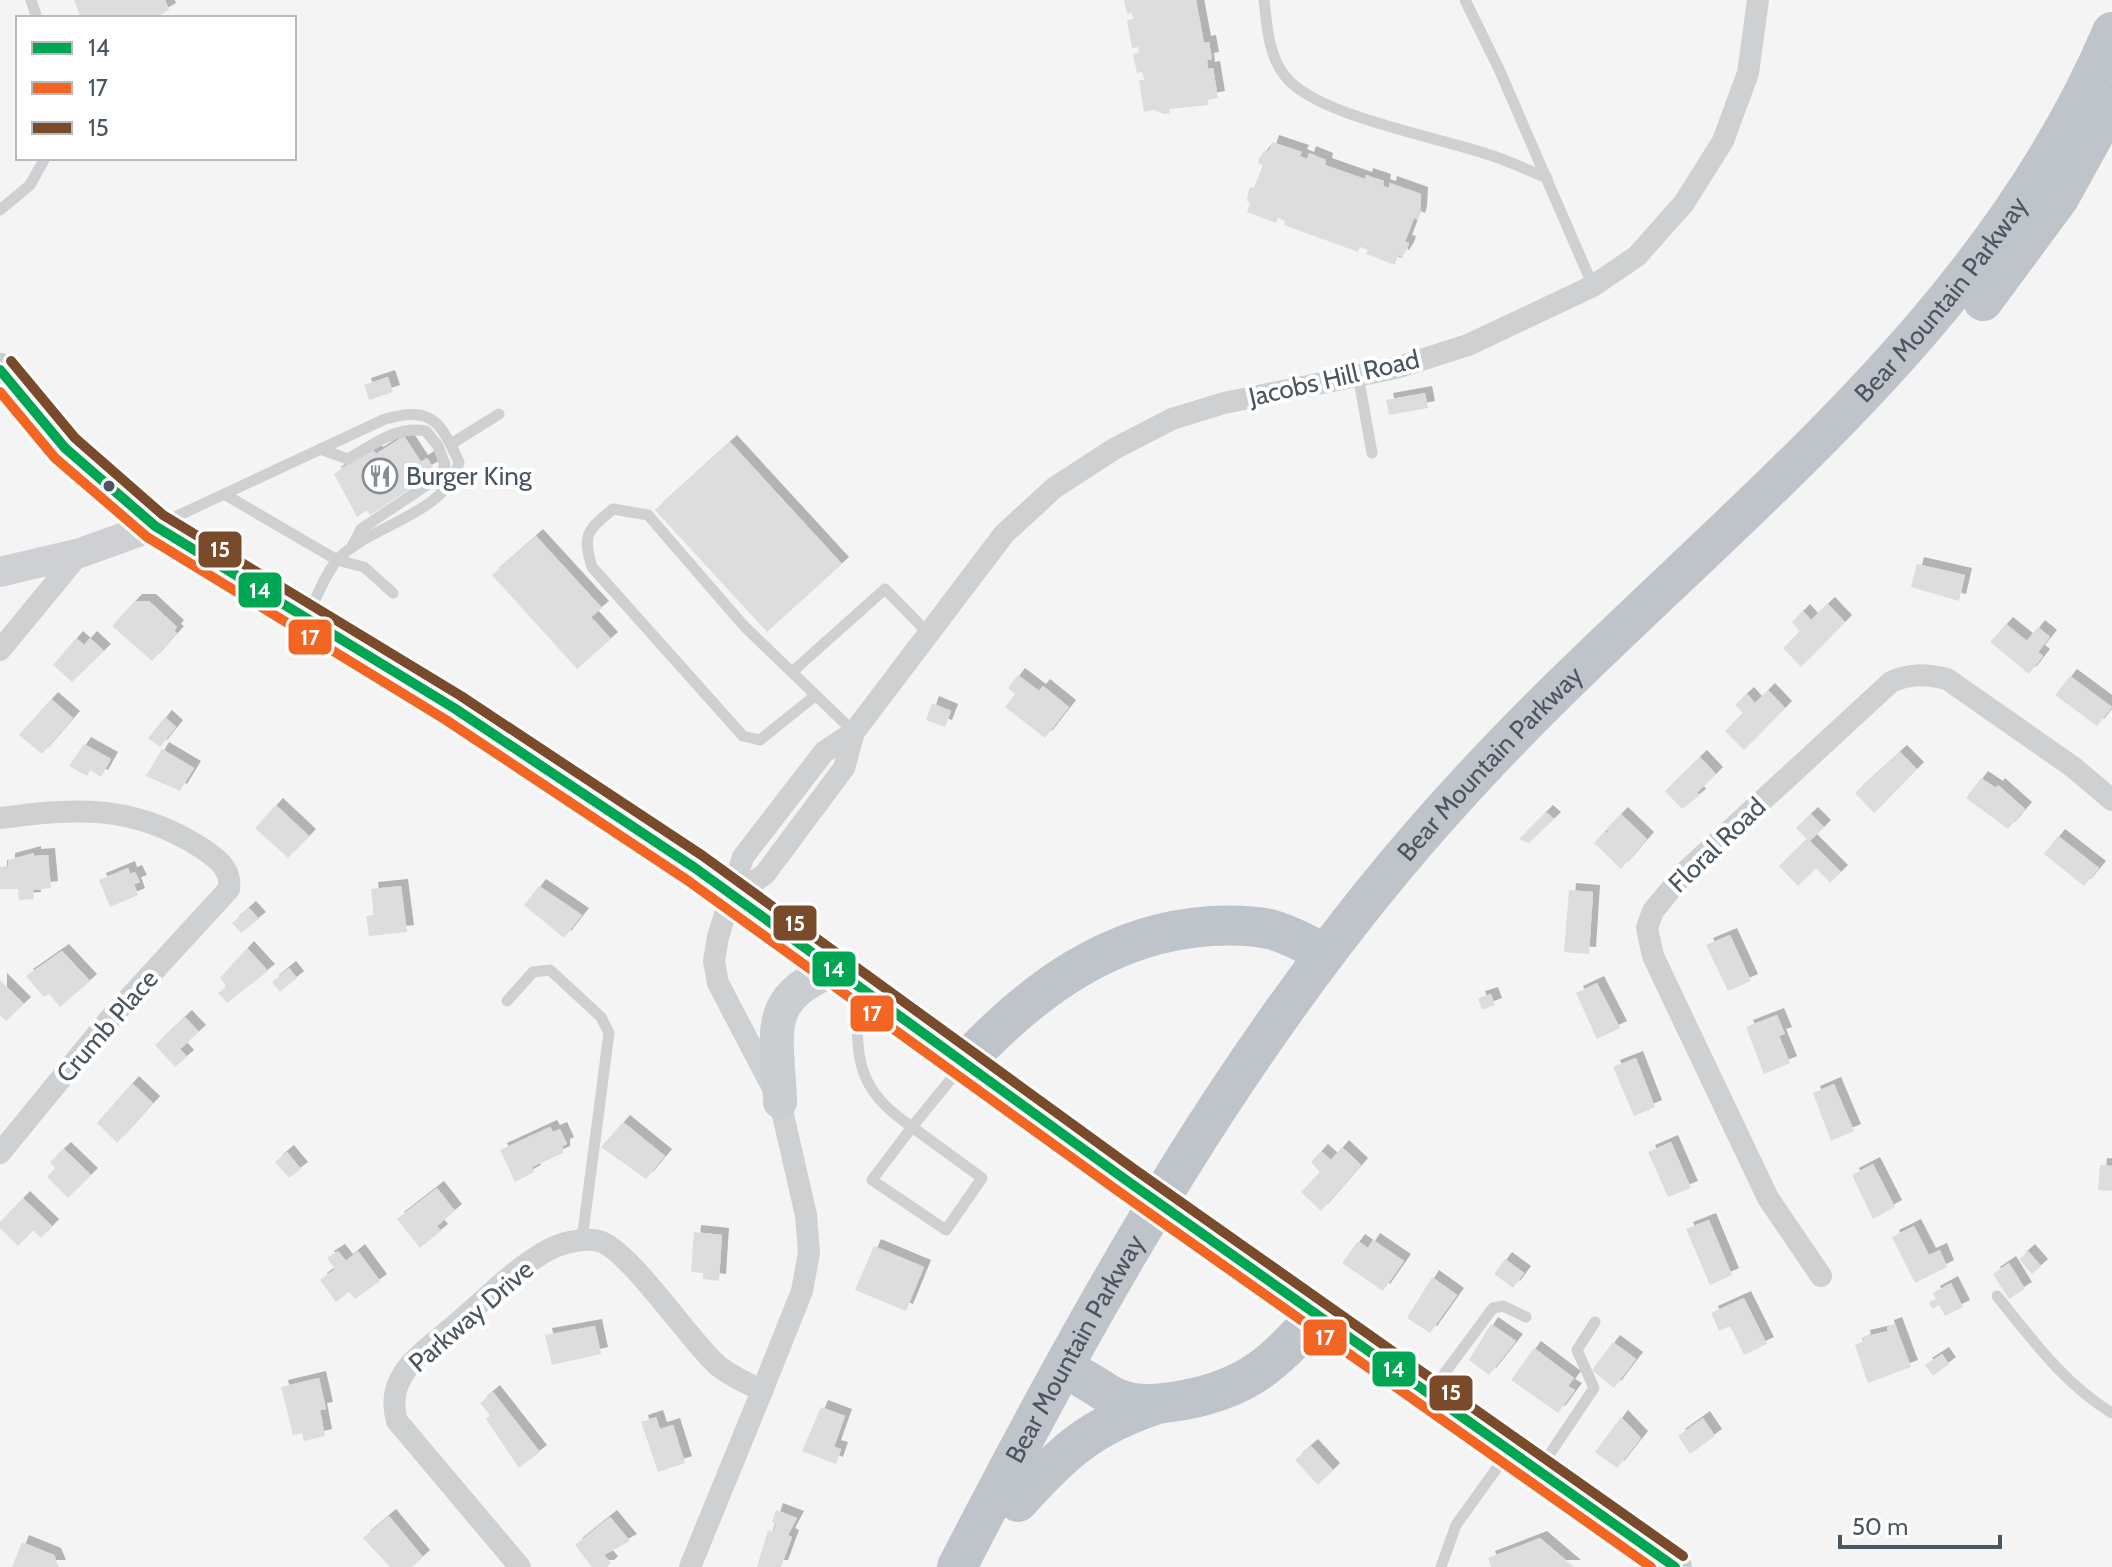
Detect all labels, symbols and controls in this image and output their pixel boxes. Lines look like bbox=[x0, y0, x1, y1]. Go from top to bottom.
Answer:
legend bbox=[16, 16, 296, 160]
text: 14 bbox=[88, 33, 110, 62]
text: 17 bbox=[88, 73, 108, 102]
text: 15 bbox=[88, 113, 109, 142]
street label: Bear Mountain Parkway bbox=[1848, 190, 2034, 409]
street label: Jacobs Hill Road bbox=[1245, 343, 1422, 413]
restaurant icon: Burger King bbox=[361, 457, 399, 495]
place label: Burger King bbox=[406, 460, 533, 492]
unlabelled marker bbox=[101, 478, 117, 494]
line badge: 15 bbox=[197, 530, 243, 569]
text: 15 bbox=[210, 536, 230, 563]
line badge: 14 bbox=[237, 571, 283, 609]
text: 14 bbox=[249, 577, 271, 604]
line badge: 17 bbox=[287, 618, 333, 656]
text: 17 bbox=[300, 624, 320, 651]
street label: Bear Mountain Parkway bbox=[1390, 659, 1589, 868]
street label: Floral Road bbox=[1662, 791, 1772, 899]
line badge: 15 bbox=[772, 904, 818, 942]
text: 15 bbox=[785, 910, 805, 937]
line badge: 14 bbox=[811, 950, 857, 988]
text: 14 bbox=[823, 956, 845, 983]
street label: Crumb Place bbox=[49, 963, 165, 1089]
line badge: 17 bbox=[849, 994, 895, 1033]
text: 17 bbox=[862, 1000, 882, 1027]
street label: Bear Mountain Parkway bbox=[998, 1229, 1151, 1468]
street label: Parkway Drive bbox=[402, 1253, 540, 1379]
line badge: 17 bbox=[1302, 1318, 1348, 1357]
text: 17 bbox=[1315, 1324, 1335, 1351]
line badge: 14 bbox=[1371, 1350, 1417, 1388]
text: 14 bbox=[1383, 1356, 1405, 1383]
line badge: 15 bbox=[1428, 1374, 1474, 1412]
text: 15 bbox=[1441, 1379, 1461, 1406]
scale bar bbox=[1840, 1499, 2000, 1549]
text: 50 m bbox=[1852, 1512, 1908, 1541]

